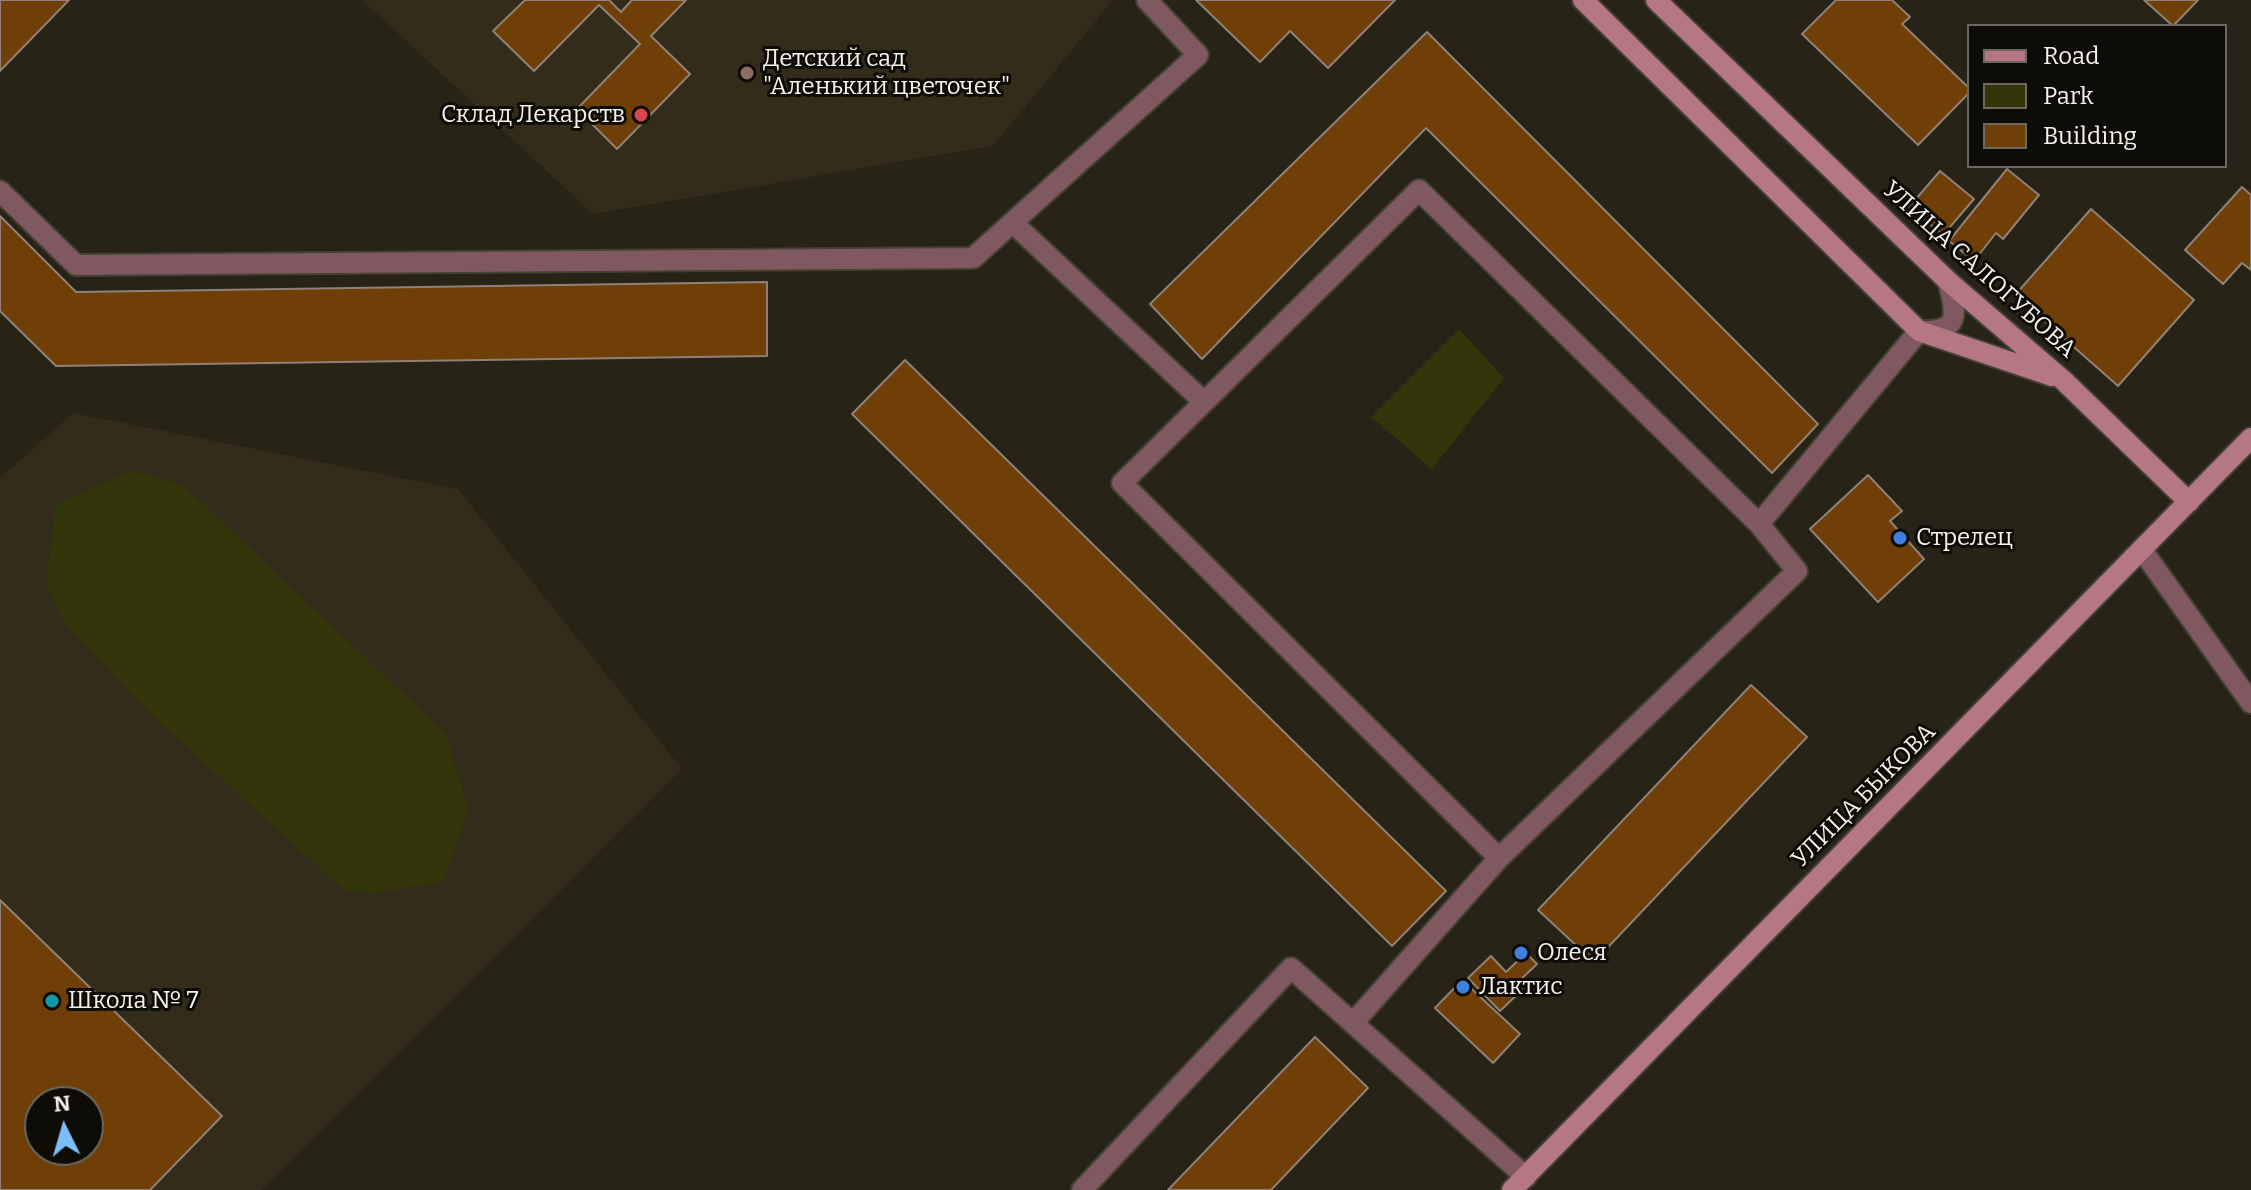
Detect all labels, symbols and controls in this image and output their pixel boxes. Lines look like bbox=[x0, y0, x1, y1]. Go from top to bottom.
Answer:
legend bbox=[1967, 24, 2227, 168]
text: Road bbox=[2043, 42, 2099, 70]
place label: Детский сад "Аленький цветочек" bbox=[763, 45, 1010, 101]
marker: Детский сад "Аленький цветочек" bbox=[738, 64, 756, 82]
text: Park bbox=[2043, 82, 2094, 110]
place label: Склад Лекарств bbox=[441, 101, 625, 129]
marker: Склад Лекарств bbox=[632, 106, 650, 124]
text: Building bbox=[2043, 122, 2137, 150]
street label: УЛИЦА САЛОГУБОВА bbox=[1876, 176, 2082, 364]
place label: Стрелец bbox=[1916, 524, 2013, 552]
marker: Стрелец bbox=[1891, 529, 1909, 547]
street label: УЛИЦА БЫКОВА bbox=[1786, 718, 1942, 874]
place label: Олеся bbox=[1537, 939, 1607, 967]
marker: Олеся bbox=[1512, 944, 1530, 962]
place label: Лактис bbox=[1479, 973, 1563, 1001]
marker: Лактис bbox=[1454, 978, 1472, 996]
place label: Школа № 7 bbox=[68, 987, 199, 1015]
marker: Школа № 7 bbox=[43, 992, 61, 1010]
north arrow bbox=[24, 1086, 104, 1166]
text: N bbox=[52, 1089, 72, 1118]

